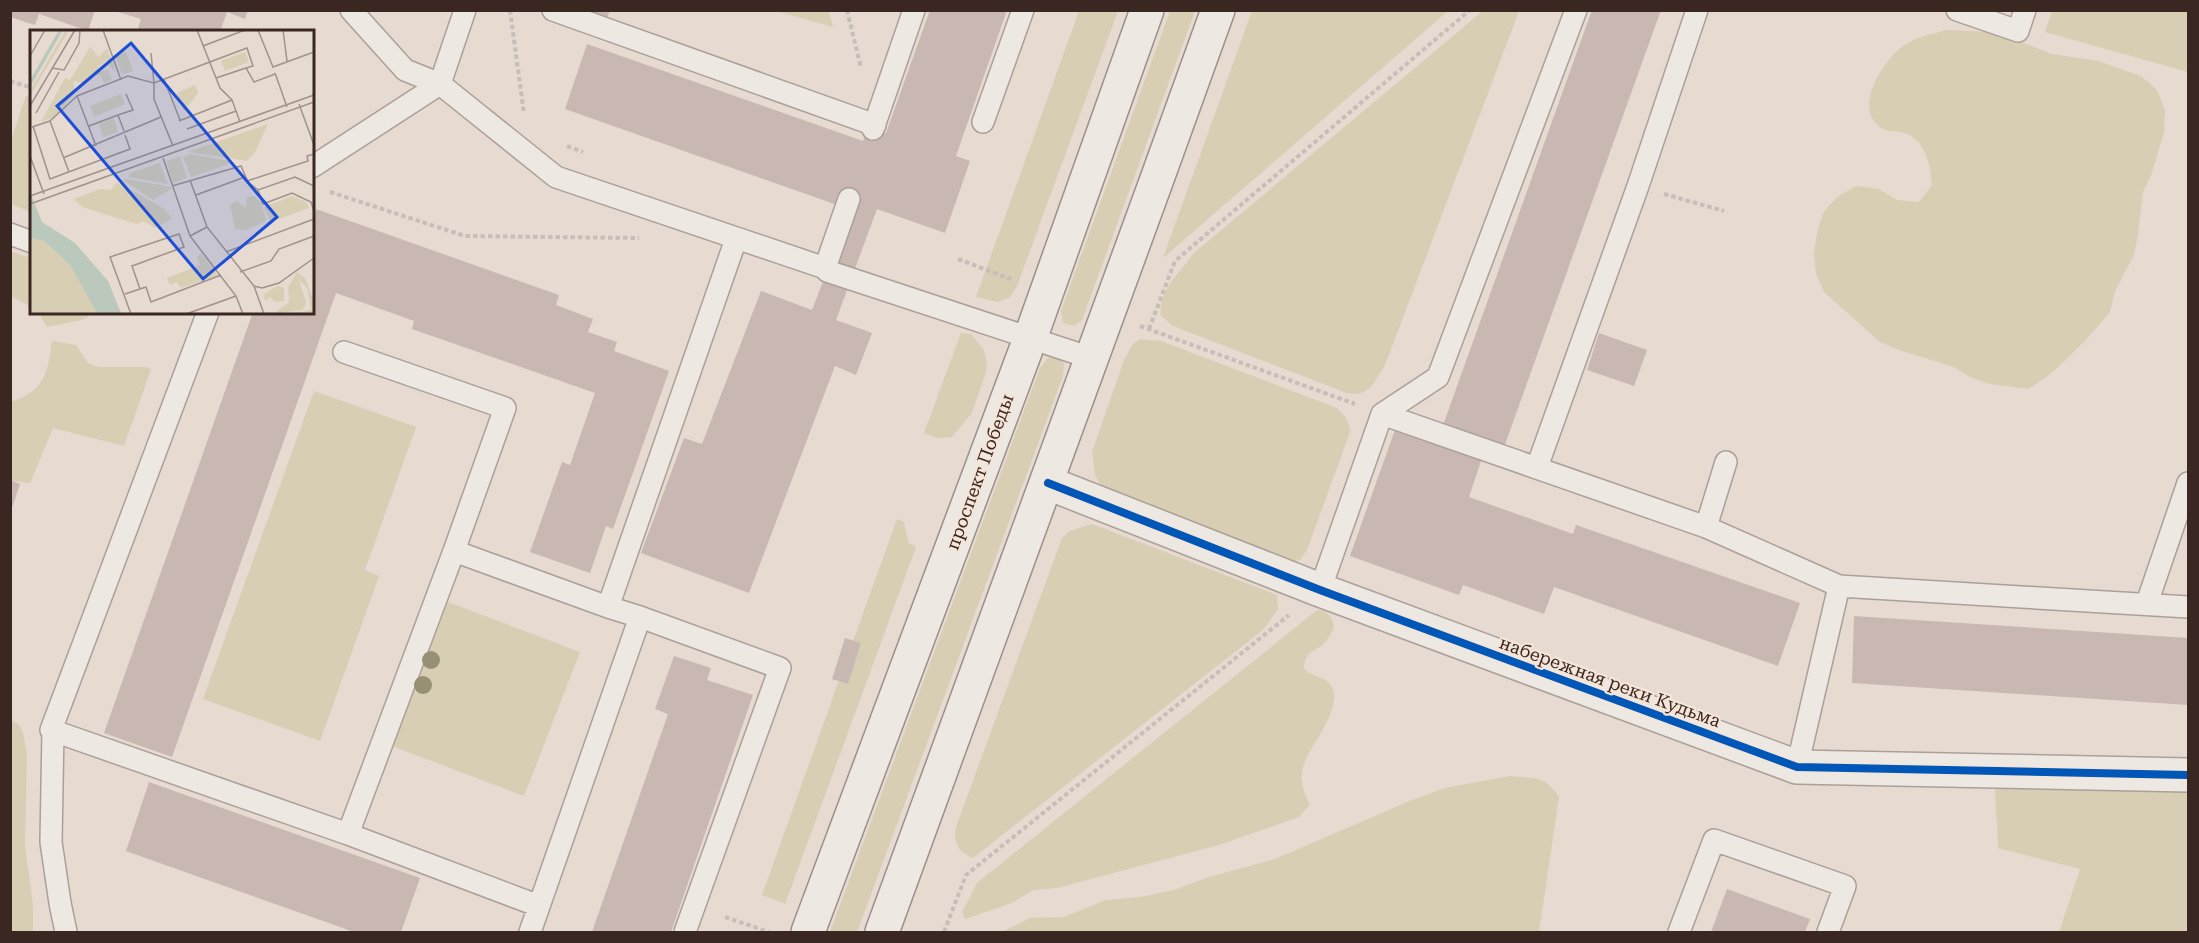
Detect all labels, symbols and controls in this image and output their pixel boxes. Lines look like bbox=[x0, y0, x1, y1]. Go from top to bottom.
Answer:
inset map bbox=[30, 30, 314, 314]
street label: проспект Победы bbox=[942, 391, 1018, 553]
street label: набережная реки Кудьма bbox=[1497, 632, 1724, 731]

